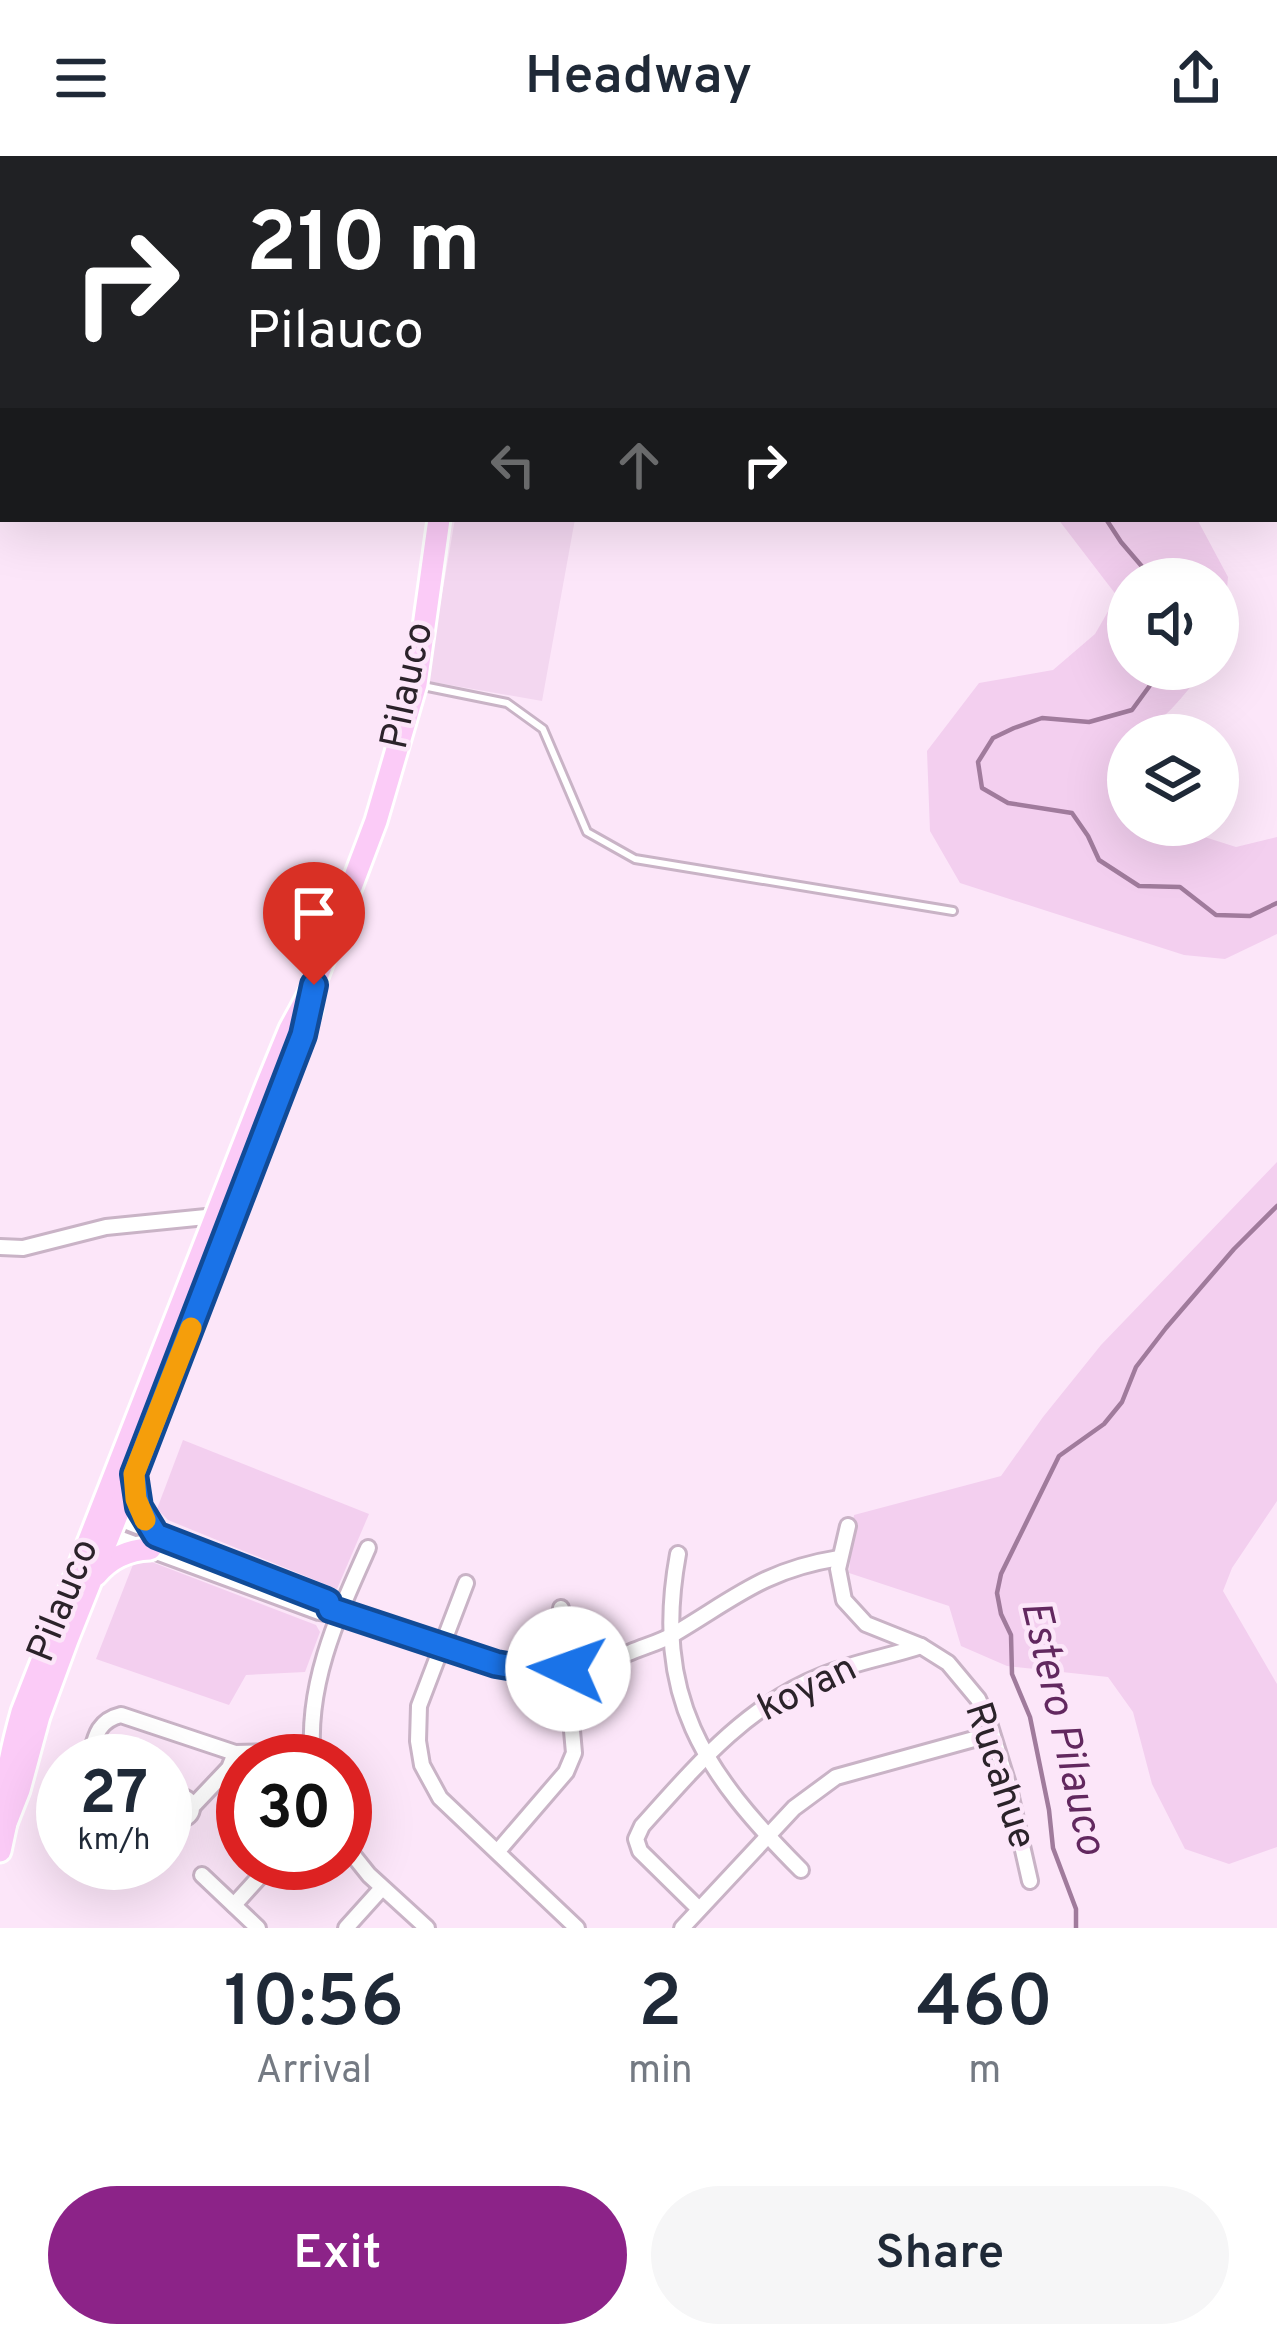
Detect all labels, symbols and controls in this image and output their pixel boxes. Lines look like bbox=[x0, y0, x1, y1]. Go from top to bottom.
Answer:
text: Headway bbox=[525, 44, 752, 113]
icon: menu bbox=[48, 45, 114, 111]
icon: share bbox=[1163, 45, 1229, 111]
text: 210 m bbox=[246, 195, 481, 301]
icon: right bbox=[48, 204, 204, 360]
text: Pilauco bbox=[246, 299, 424, 368]
icon: left bbox=[480, 432, 546, 498]
icon: ahead bbox=[606, 432, 672, 498]
icon: right bbox=[732, 432, 798, 498]
map controls bbox=[1107, 558, 1239, 846]
button: sound bbox=[1107, 558, 1239, 690]
street label: Pilauco bbox=[372, 618, 446, 754]
button: layers bbox=[1107, 714, 1239, 846]
pin bbox=[263, 862, 365, 985]
icon: arrive bbox=[281, 880, 347, 946]
street label: Pilauco bbox=[18, 1532, 112, 1670]
water label: Estero Pilauco bbox=[1006, 1596, 1116, 1861]
position arrow bbox=[505, 1606, 631, 1732]
street label: koyan bbox=[751, 1645, 865, 1735]
street label: Rucahue bbox=[951, 1696, 1045, 1856]
speed limit sign: 30 bbox=[216, 1734, 372, 1890]
text: 27 bbox=[80, 1759, 148, 1835]
text: km/h bbox=[78, 1823, 150, 1860]
text: 10:56 bbox=[224, 1960, 404, 2052]
text: 2 bbox=[638, 1960, 682, 2052]
text: 460 bbox=[917, 1960, 1053, 2052]
text: Arrival bbox=[256, 2048, 372, 2097]
text: min bbox=[628, 2048, 693, 2097]
text: m bbox=[968, 2048, 1001, 2097]
button: Exit bbox=[48, 2186, 627, 2324]
button: Share bbox=[651, 2186, 1229, 2324]

